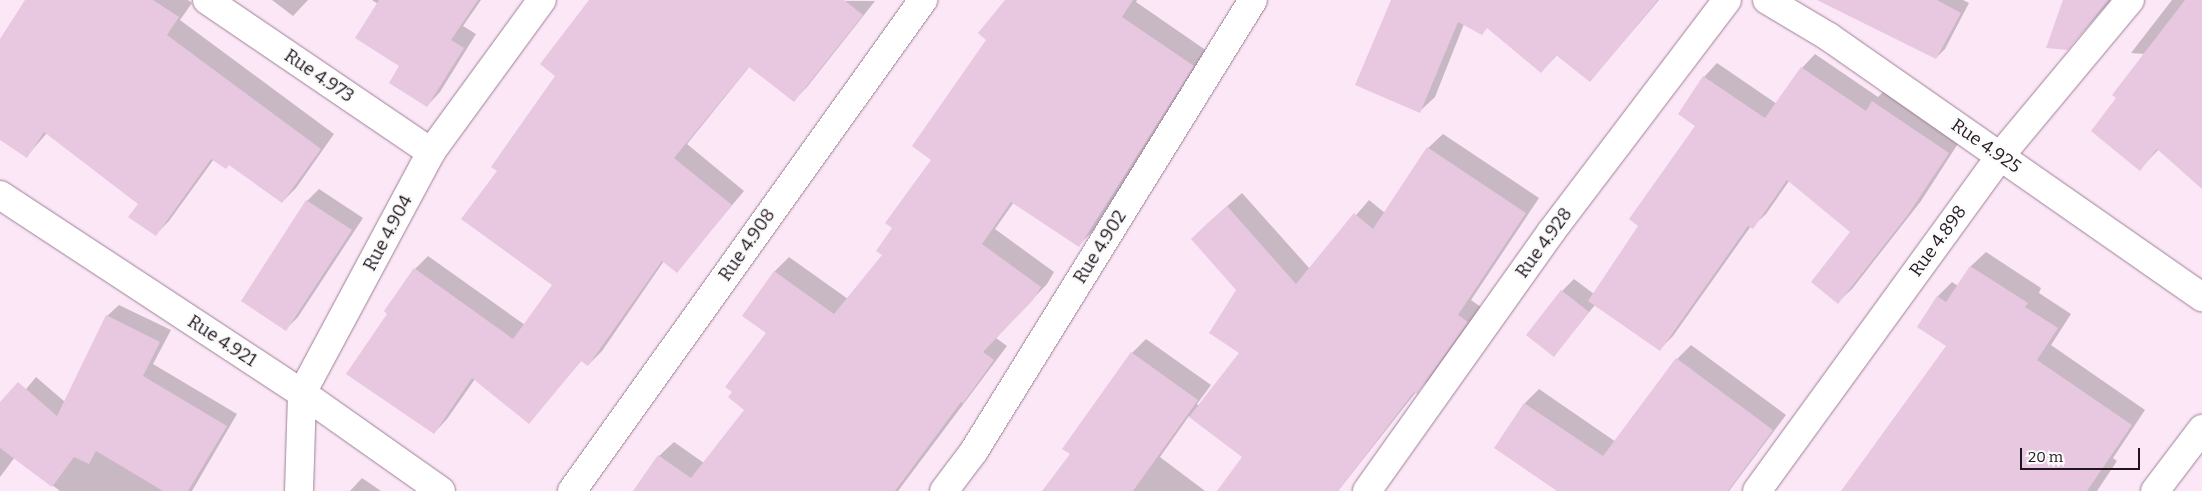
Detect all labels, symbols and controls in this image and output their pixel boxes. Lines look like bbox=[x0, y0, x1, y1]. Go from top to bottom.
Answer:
street label: Rue 4.973 bbox=[280, 45, 358, 107]
street label: Rue 4.925 bbox=[1947, 114, 2025, 178]
street label: Rue 4.904 bbox=[359, 191, 417, 275]
street label: Rue 4.898 bbox=[1905, 201, 1971, 281]
street label: Rue 4.928 bbox=[1511, 204, 1577, 282]
street label: Rue 4.908 bbox=[714, 205, 780, 285]
street label: Rue 4.902 bbox=[1069, 207, 1131, 287]
street label: Rue 4.921 bbox=[184, 311, 260, 371]
scale bar bbox=[2022, 438, 2142, 470]
text: 20 m bbox=[2028, 448, 2063, 466]

